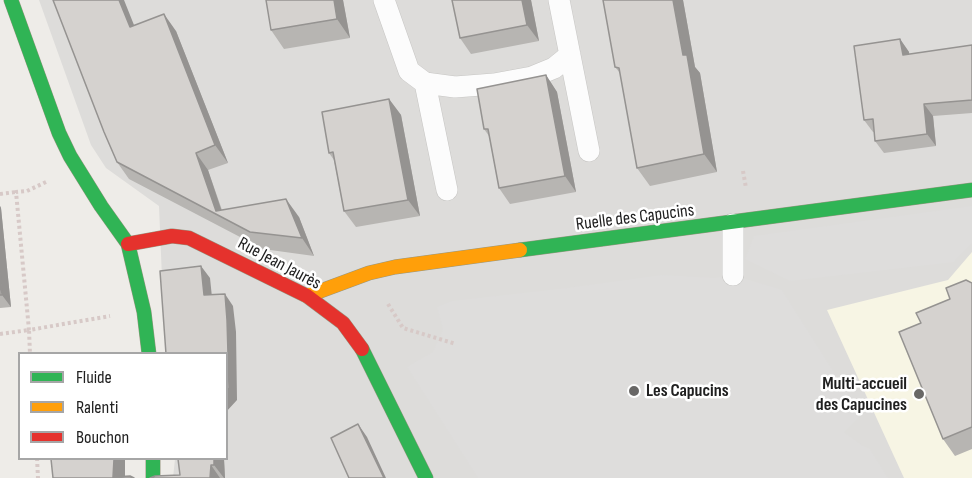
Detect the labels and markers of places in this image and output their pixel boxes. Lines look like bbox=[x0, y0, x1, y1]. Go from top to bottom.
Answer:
place label: Multi-accueil des Capucines bbox=[816, 373, 907, 416]
place label: Les Capucins bbox=[646, 380, 729, 402]
marker: Les Capucins bbox=[627, 384, 641, 398]
marker: Multi-accueil des Capucines bbox=[912, 387, 926, 401]

